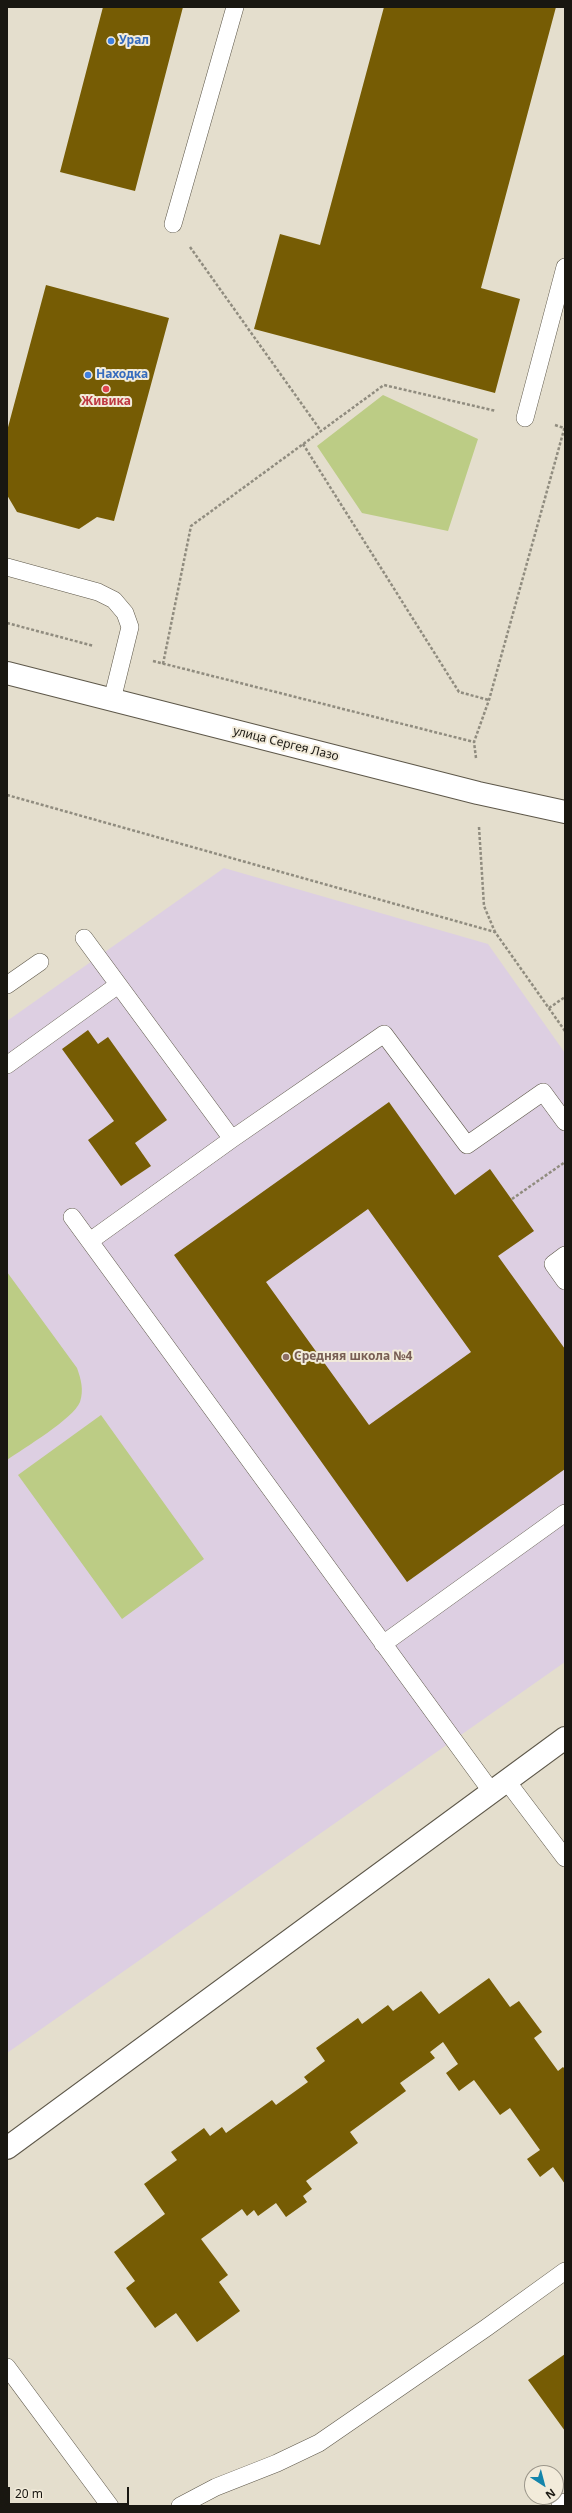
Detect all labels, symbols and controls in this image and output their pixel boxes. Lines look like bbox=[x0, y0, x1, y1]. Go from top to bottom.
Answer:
place label: Урал bbox=[119, 34, 149, 48]
marker: Урал bbox=[106, 36, 116, 46]
place label: Находка bbox=[96, 368, 148, 382]
marker: Находка bbox=[83, 370, 93, 380]
marker: Живика bbox=[101, 384, 111, 394]
place label: Живика bbox=[81, 395, 131, 409]
street label: улица Сергея Лазо bbox=[232, 724, 340, 764]
place label: Средняя школа №4 bbox=[294, 1350, 412, 1364]
marker: Средняя школа №4 bbox=[281, 1352, 291, 1362]
north arrow bbox=[524, 2465, 564, 2505]
scale bar bbox=[10, 2479, 131, 2505]
text: 20 m bbox=[15, 2485, 43, 2502]
text: N bbox=[543, 2486, 559, 2503]

